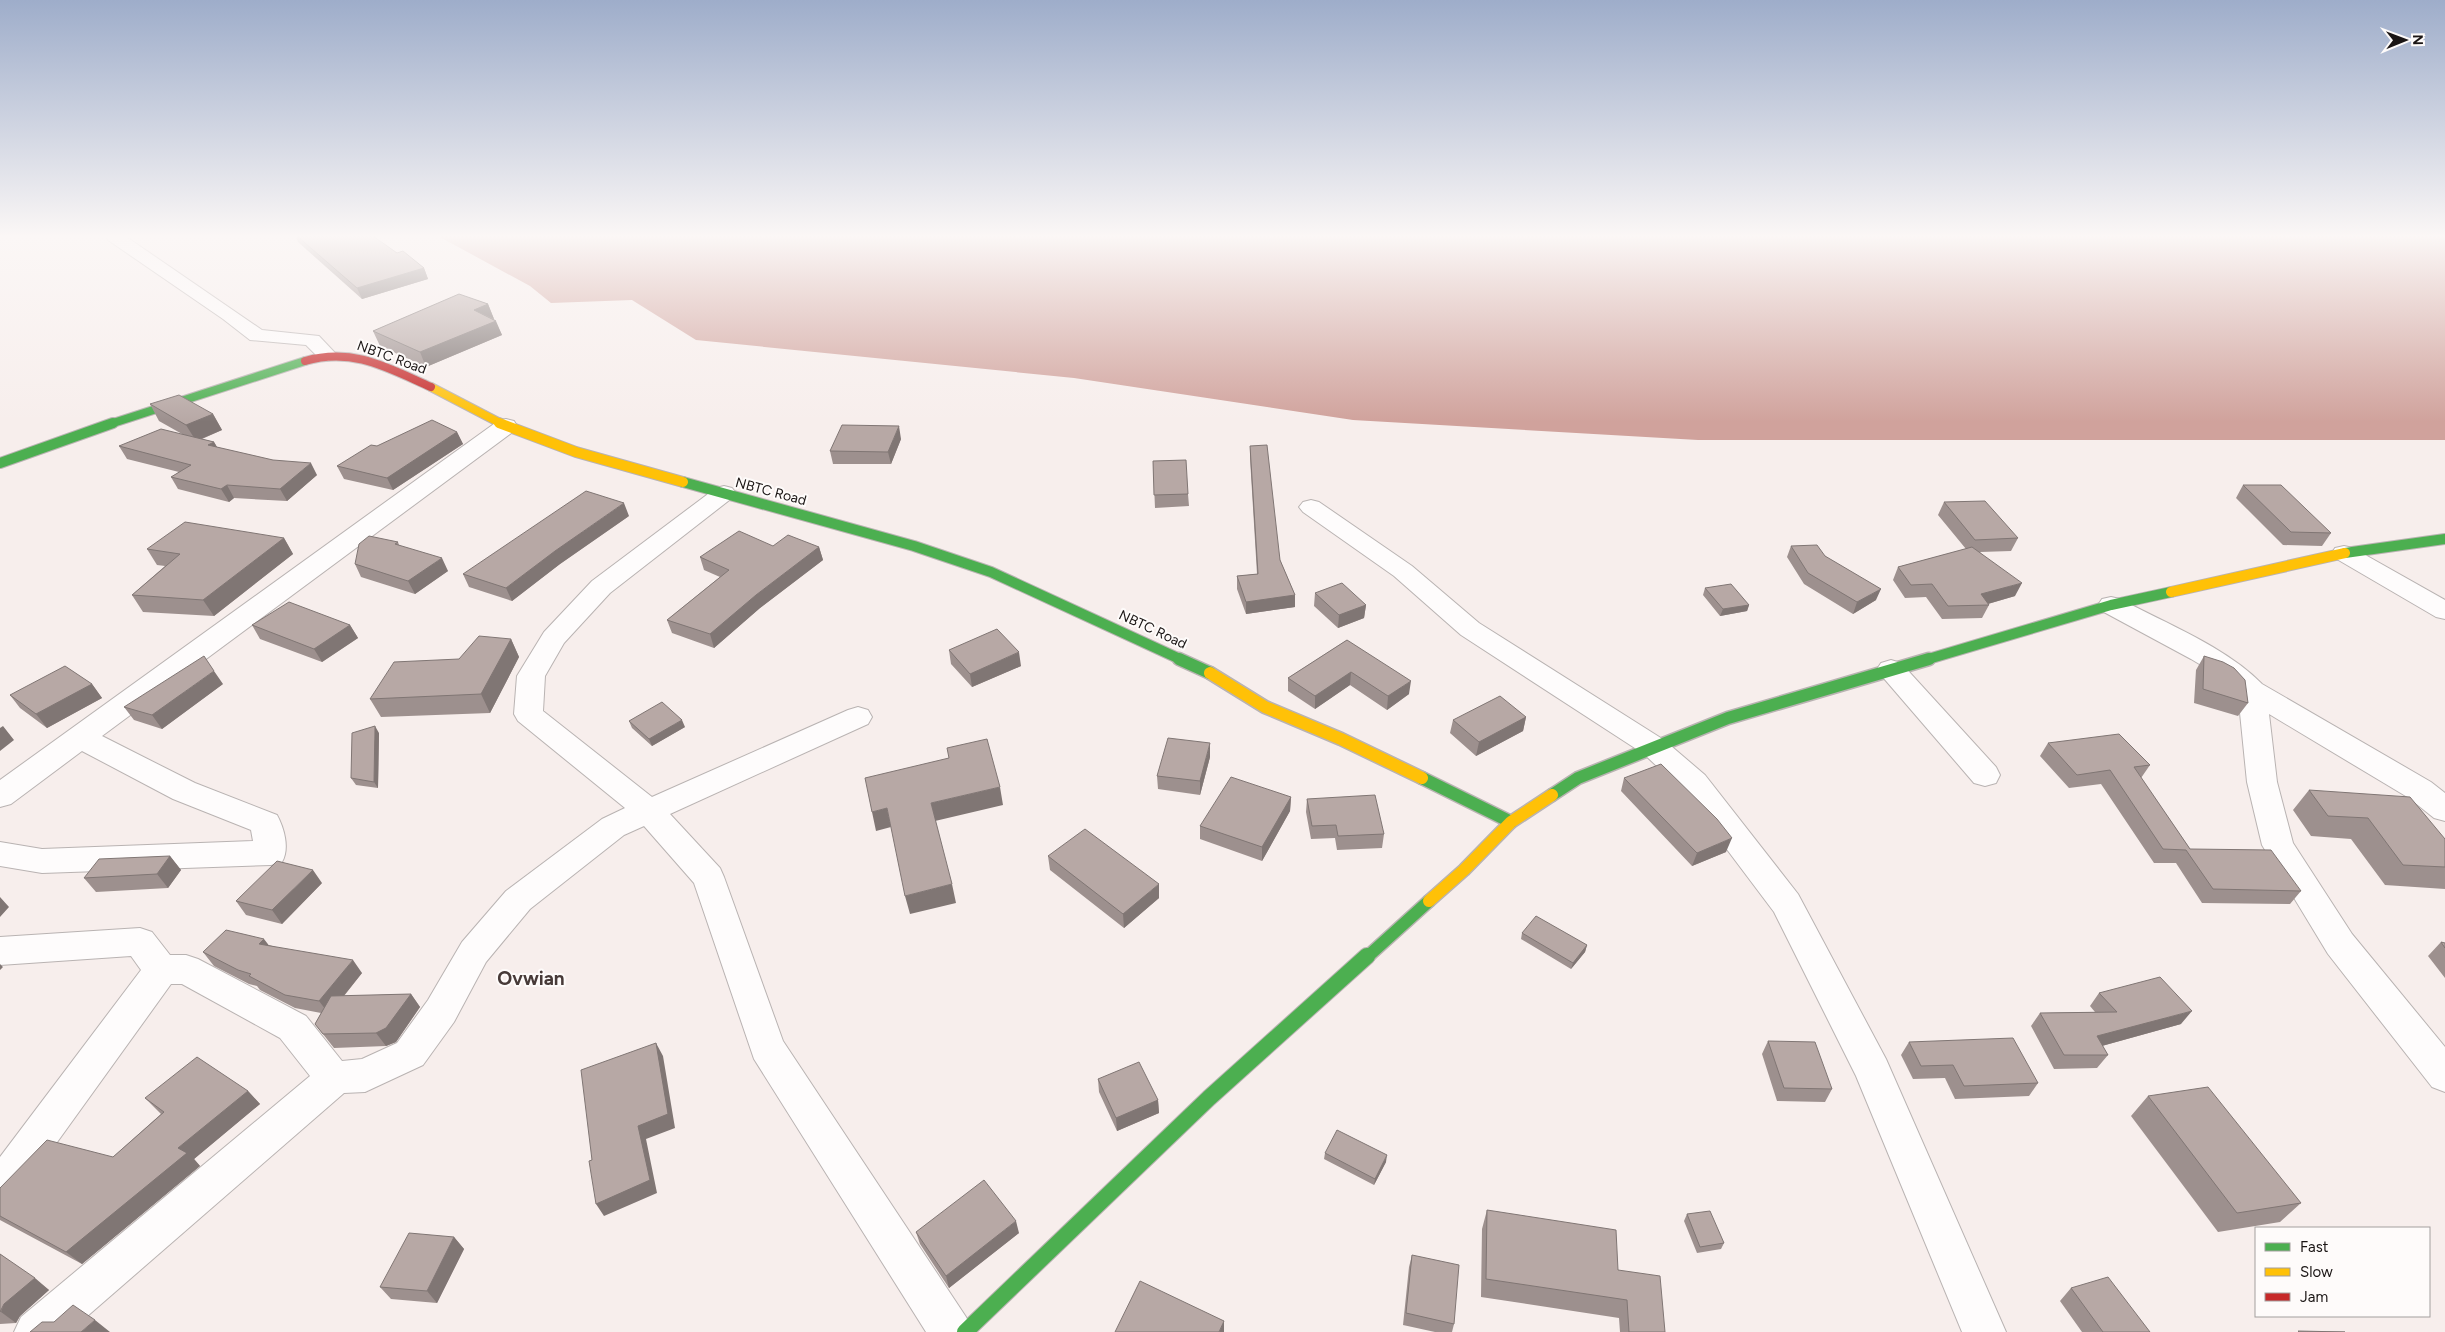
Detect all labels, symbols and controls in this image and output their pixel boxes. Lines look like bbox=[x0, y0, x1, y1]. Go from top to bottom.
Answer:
north arrow bbox=[2380, 15, 2430, 65]
text: N bbox=[2409, 34, 2426, 45]
street label: NBTC Road bbox=[355, 337, 429, 378]
street label: NBTC Road bbox=[733, 474, 808, 509]
street label: NBTC Road bbox=[1116, 606, 1189, 653]
district label: Ovwian bbox=[497, 967, 565, 990]
legend bbox=[2255, 1227, 2430, 1317]
text: Fast bbox=[2300, 1238, 2329, 1256]
text: Slow bbox=[2300, 1263, 2333, 1281]
text: Jam bbox=[2300, 1288, 2328, 1306]

